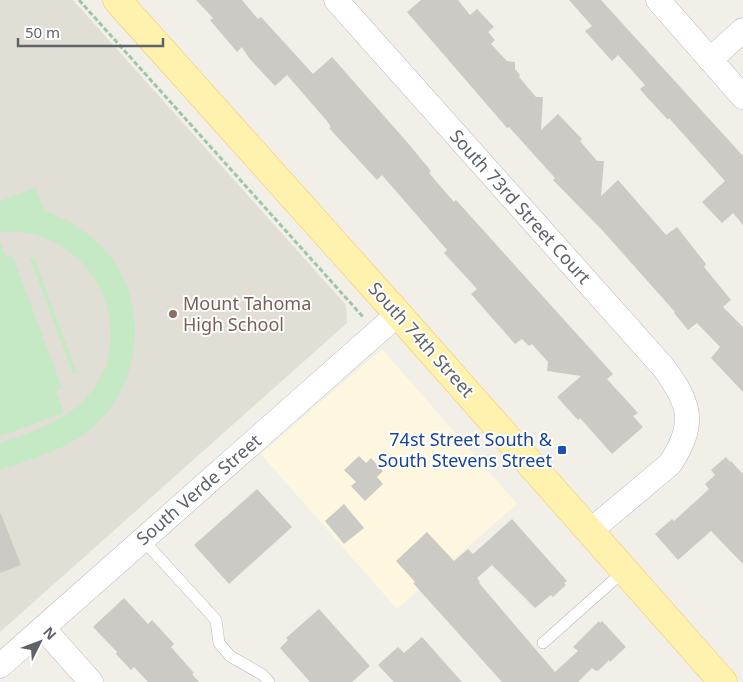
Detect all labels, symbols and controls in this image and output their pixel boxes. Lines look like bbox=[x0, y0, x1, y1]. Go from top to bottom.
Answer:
scale bar bbox=[18, 15, 162, 47]
text: 50 m bbox=[25, 22, 60, 42]
street label: South 73rd Street Court bbox=[445, 124, 597, 289]
street label: South 74th Street bbox=[364, 277, 480, 402]
place label: Mount Tahoma High School bbox=[183, 291, 311, 336]
marker: Mount Tahoma High School bbox=[167, 308, 179, 320]
place label: 74st Street South & South Stevens Street bbox=[378, 427, 553, 472]
street label: South Verde Street bbox=[131, 428, 266, 550]
marker: 74st Street South & South Stevens Street bbox=[556, 444, 568, 456]
north arrow bbox=[15, 617, 65, 667]
text: N bbox=[39, 622, 61, 644]

